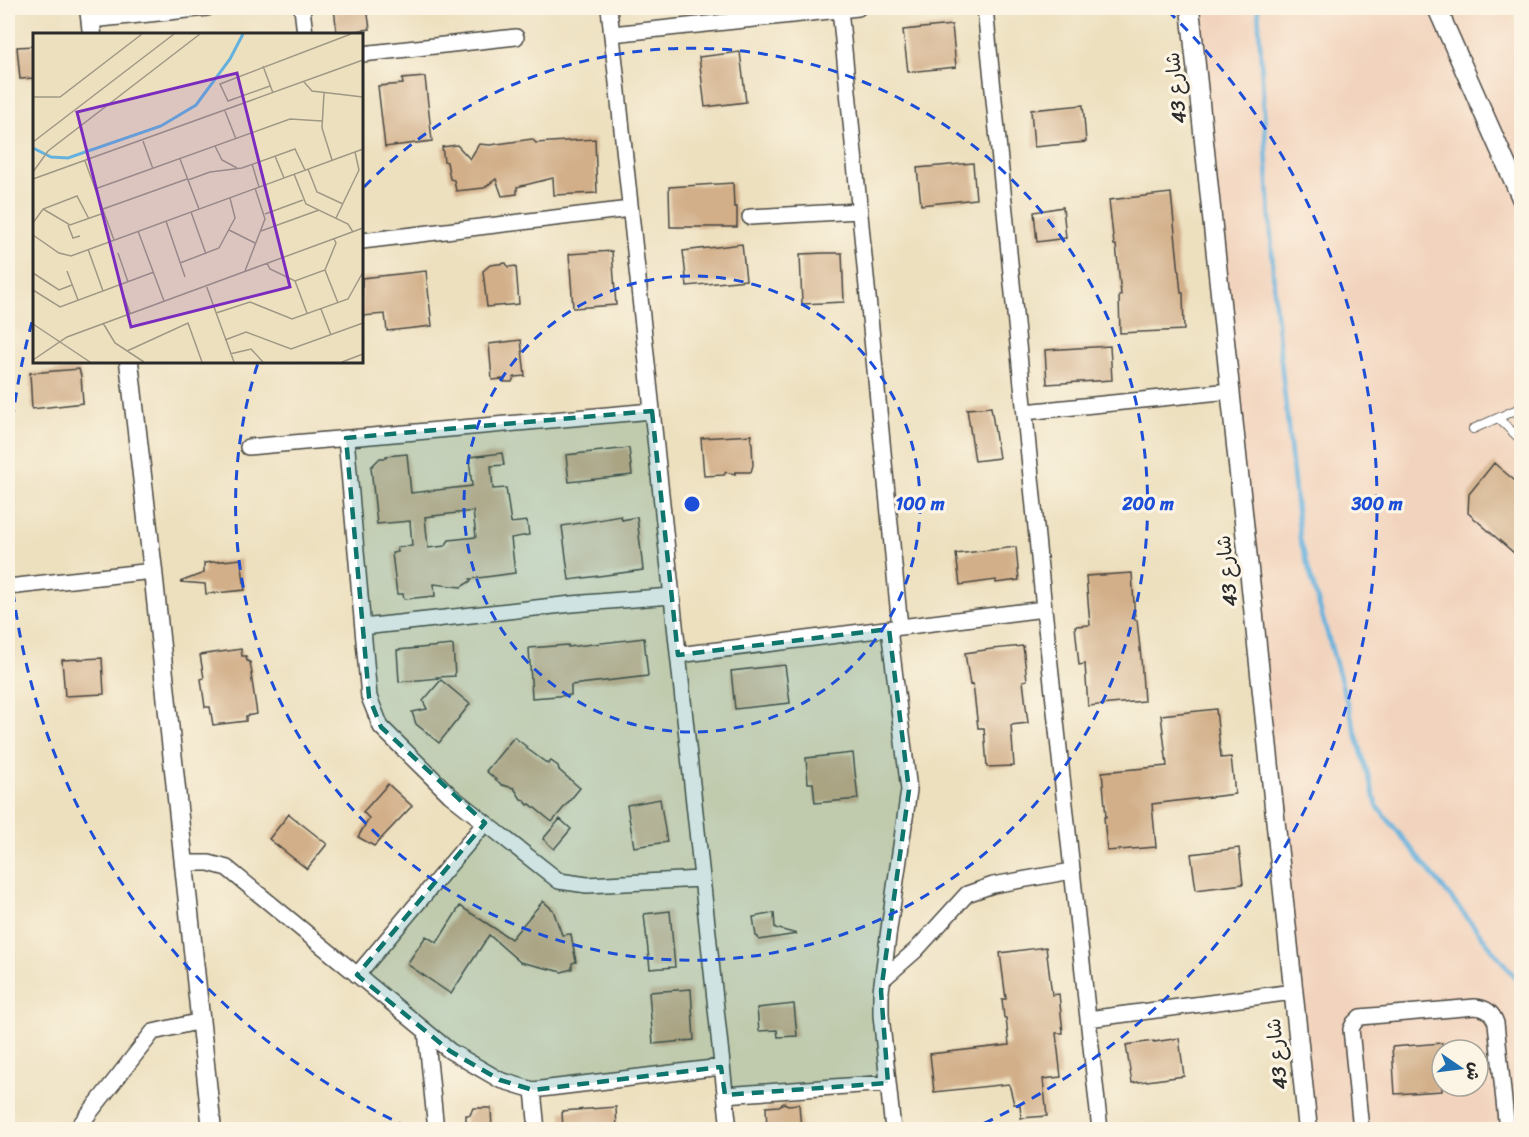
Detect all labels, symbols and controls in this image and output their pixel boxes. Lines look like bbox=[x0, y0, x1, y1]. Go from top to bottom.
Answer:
inset map bbox=[33, 33, 363, 363]
street label: شارع 43 bbox=[1155, 50, 1197, 126]
text: 100 m bbox=[896, 488, 945, 520]
text: 200 m bbox=[1121, 488, 1174, 520]
text: 300 m bbox=[1350, 488, 1403, 520]
centre of rings bbox=[682, 494, 702, 514]
street label: شارع 43 bbox=[1206, 533, 1248, 609]
street label: شارع 43 bbox=[1256, 1016, 1298, 1092]
north arrow bbox=[1430, 1038, 1490, 1098]
text: ش bbox=[1458, 1059, 1490, 1084]

